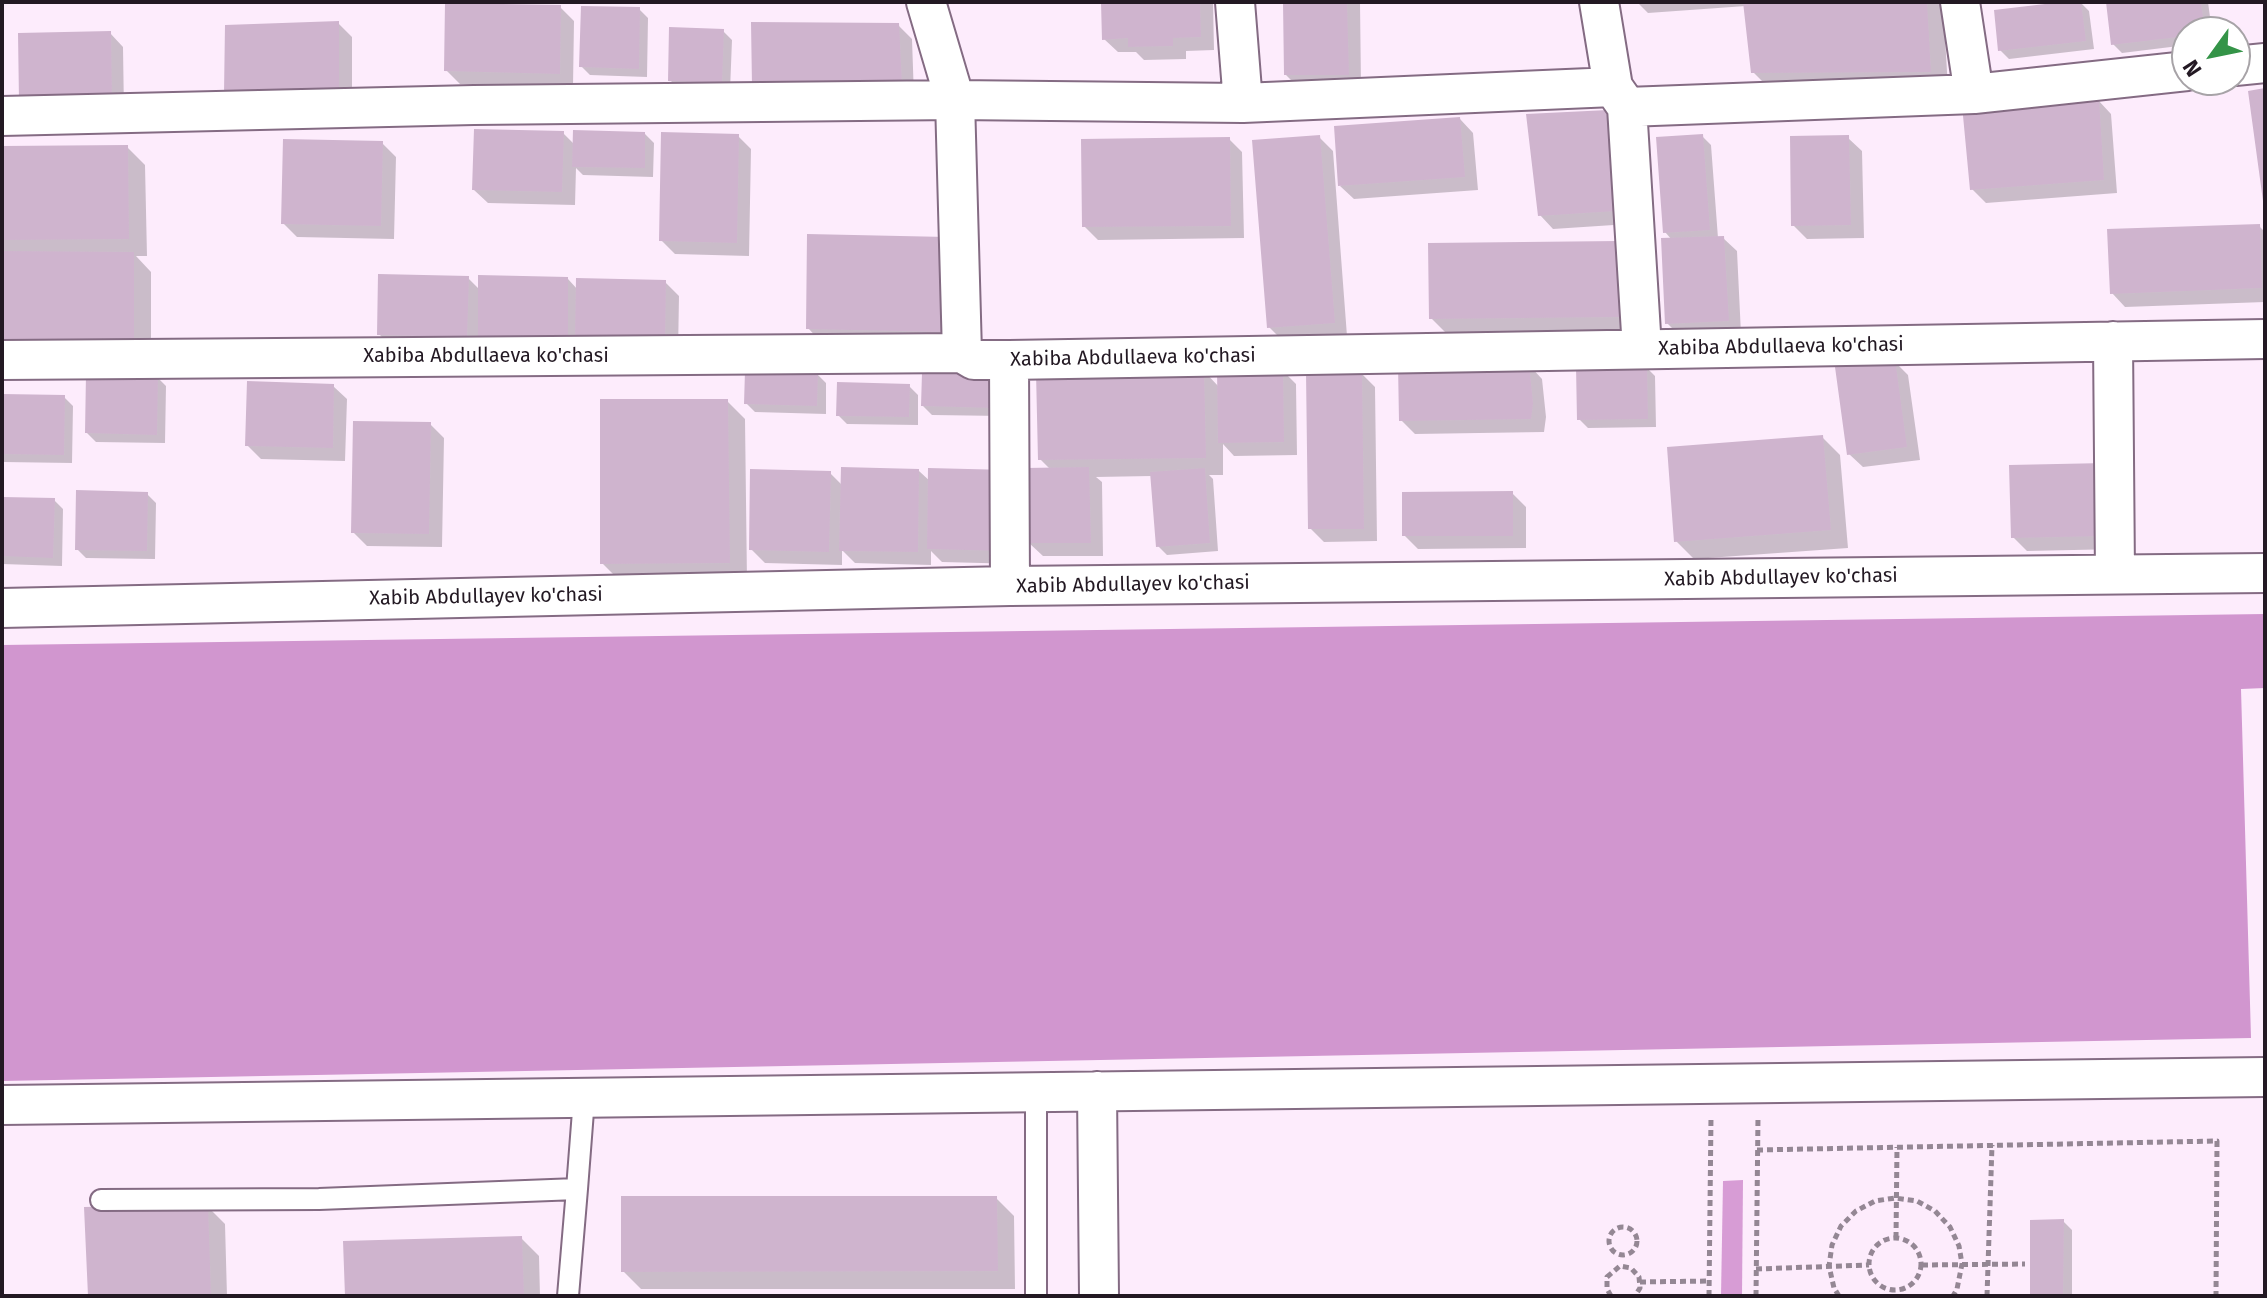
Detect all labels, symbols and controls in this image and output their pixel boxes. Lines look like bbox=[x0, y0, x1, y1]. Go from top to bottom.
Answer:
north arrow bbox=[2171, 16, 2251, 96]
text: N bbox=[2177, 55, 2207, 82]
street label: Xabiba Abdullaeva ko'chasi bbox=[1658, 333, 1904, 361]
street label: Xabiba Abdullaeva ko'chasi bbox=[363, 344, 609, 368]
street label: Xabiba Abdullaeva ko'chasi bbox=[1010, 344, 1256, 372]
street label: Xabib Abdullayev ko'chasi bbox=[1664, 564, 1898, 592]
street label: Xabib Abdullayev ko'chasi bbox=[1016, 571, 1250, 599]
street label: Xabib Abdullayev ko'chasi bbox=[369, 583, 603, 611]

